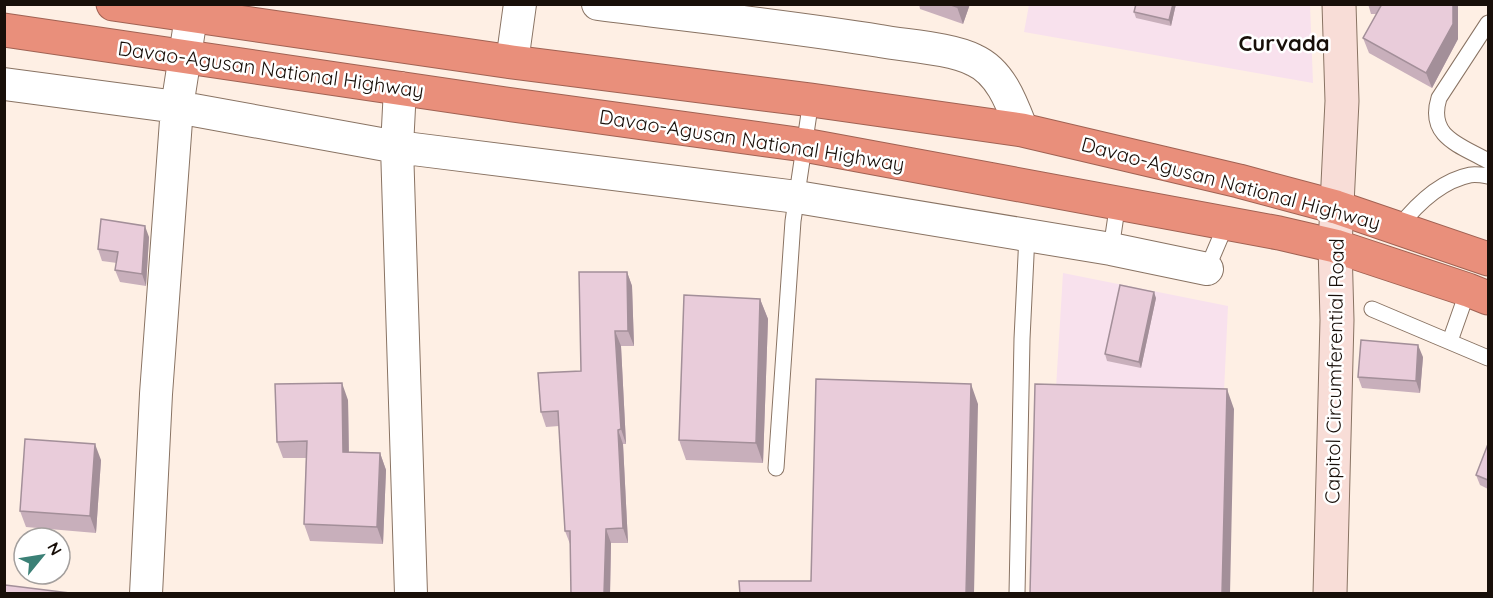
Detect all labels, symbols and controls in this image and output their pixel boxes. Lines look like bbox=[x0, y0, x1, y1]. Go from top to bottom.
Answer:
district label: Curvada bbox=[1238, 29, 1330, 57]
street label: Davao-Agusan National Highway bbox=[116, 35, 426, 103]
street label: Davao-Agusan National Highway bbox=[598, 103, 906, 177]
street label: Davao-Agusan National Highway bbox=[1079, 131, 1383, 235]
street label: Capitol Circumferential Road bbox=[1319, 238, 1349, 504]
north arrow bbox=[12, 526, 72, 586]
text: N bbox=[43, 538, 67, 559]

